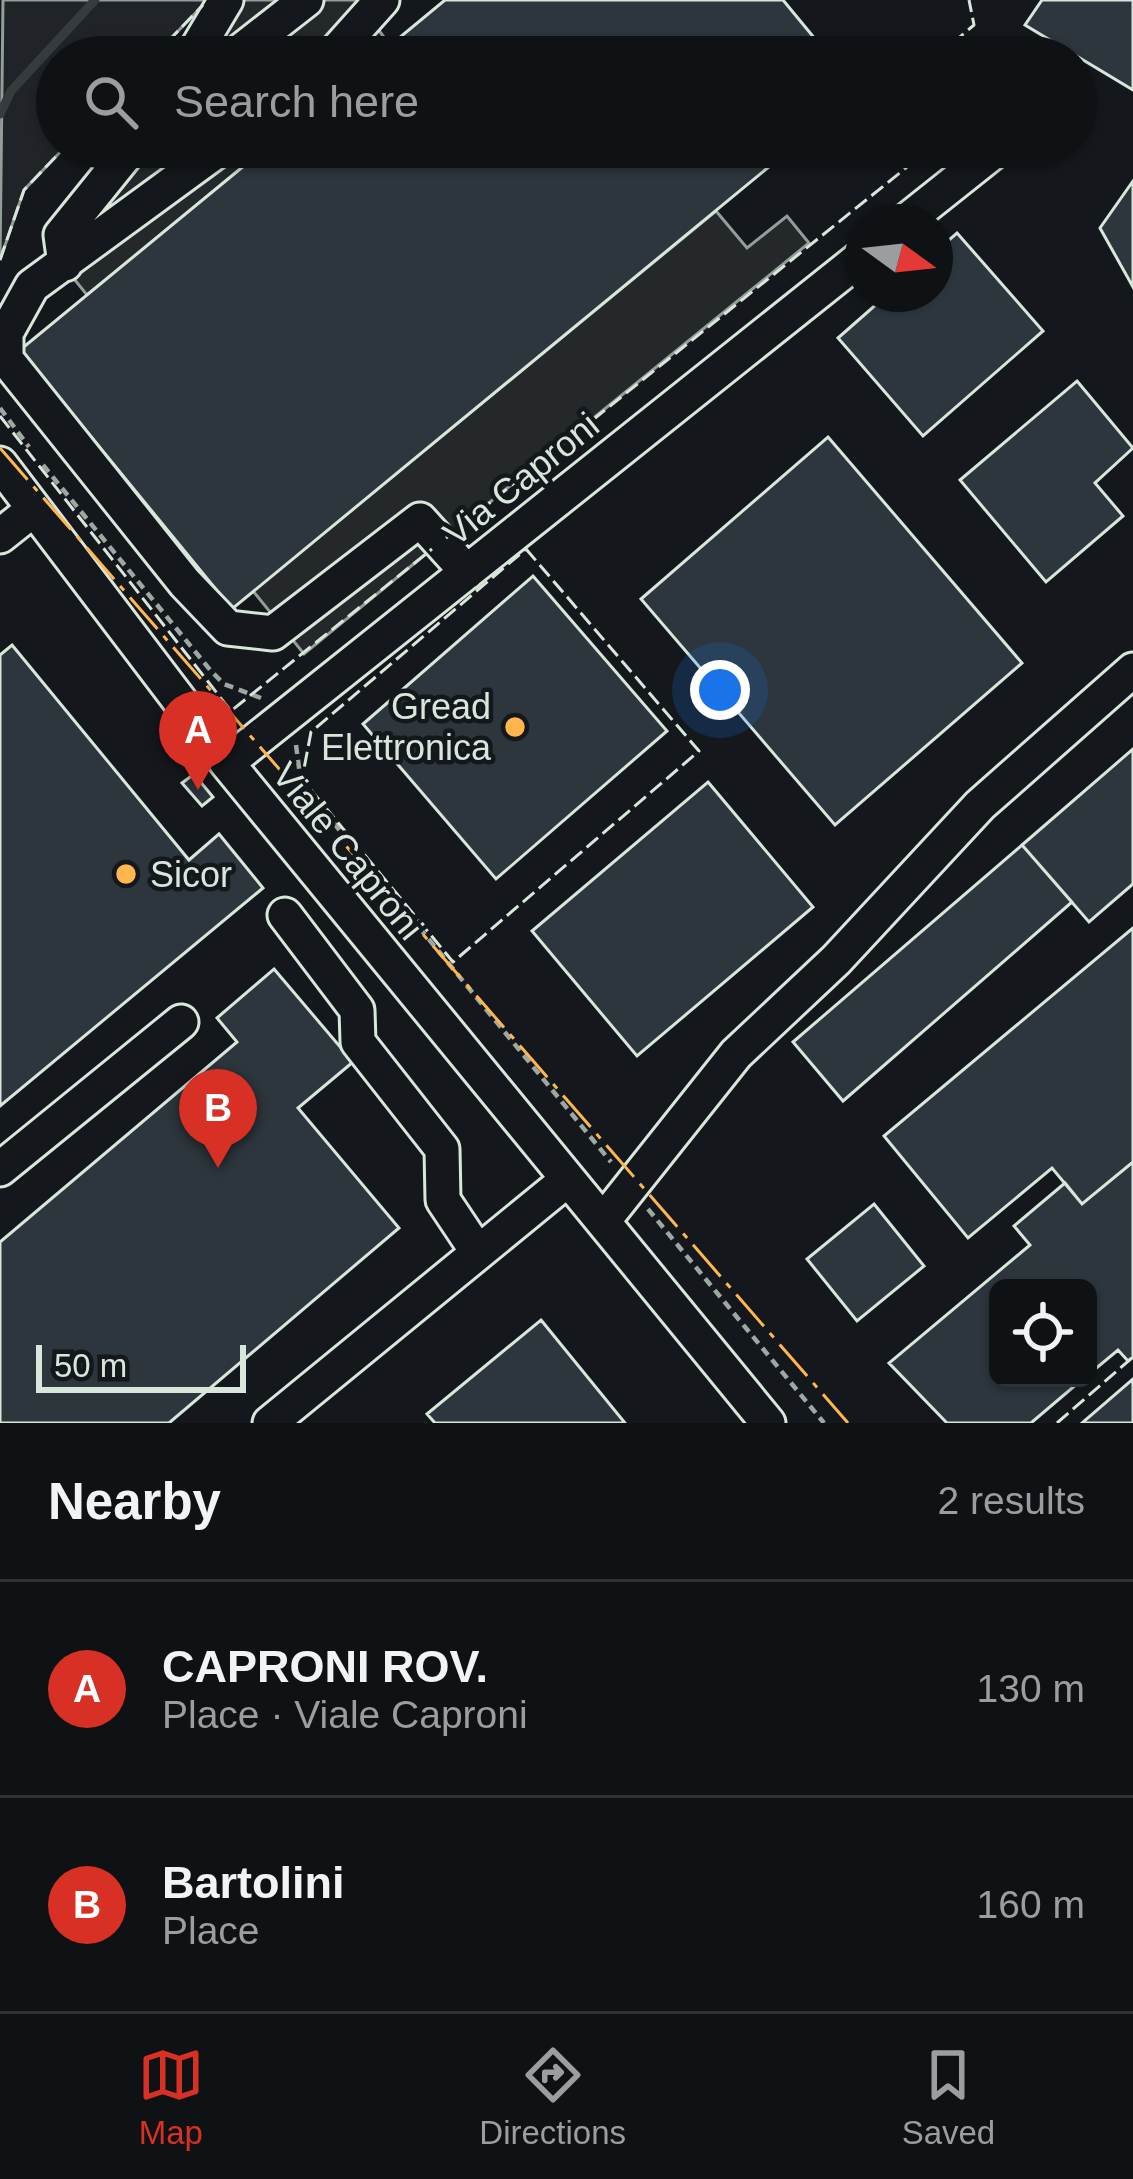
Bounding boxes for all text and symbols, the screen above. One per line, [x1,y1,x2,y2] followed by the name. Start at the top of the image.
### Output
[36,36,1097,168] search box
[78,69,144,135] icon: search
[174,76,419,127] text: Search here
[845,204,953,312] north arrow
[435,404,607,554] street label: Via Caproni
[690,660,750,720] your location
[321,686,492,768] place label: Gread Elettronica
[159,691,237,790] pin: A
[502,714,528,740] marker: Gread Elettronica
[264,754,432,948] street label: Viale Caproni
[150,854,232,895] place label: Sicor
[113,861,139,887] marker: Sicor
[179,1069,257,1168] pin: B
[989,1279,1097,1387] map controls
[989,1279,1097,1387] button: locate
[36,1339,246,1392] scale bar
[54,1347,127,1384] text: 50 m
[48,1473,221,1530] text: Nearby
[938,1479,1085,1522] text: 2 results
[162,1641,488,1692] text: CAPRONI ROV.
[73,1667,101,1710] text: A
[977,1667,1085,1710] text: 130 m
[162,1693,528,1736] text: Place · Viale Caproni
[162,1857,345,1908] text: Bartolini
[73,1883,101,1926] text: B
[977,1883,1085,1926] text: 160 m
[162,1909,260,1952] text: Place
[138,2042,204,2152] tab: Map
[479,2042,626,2152] tab: Directions
[902,2042,995,2152] tab: Saved

